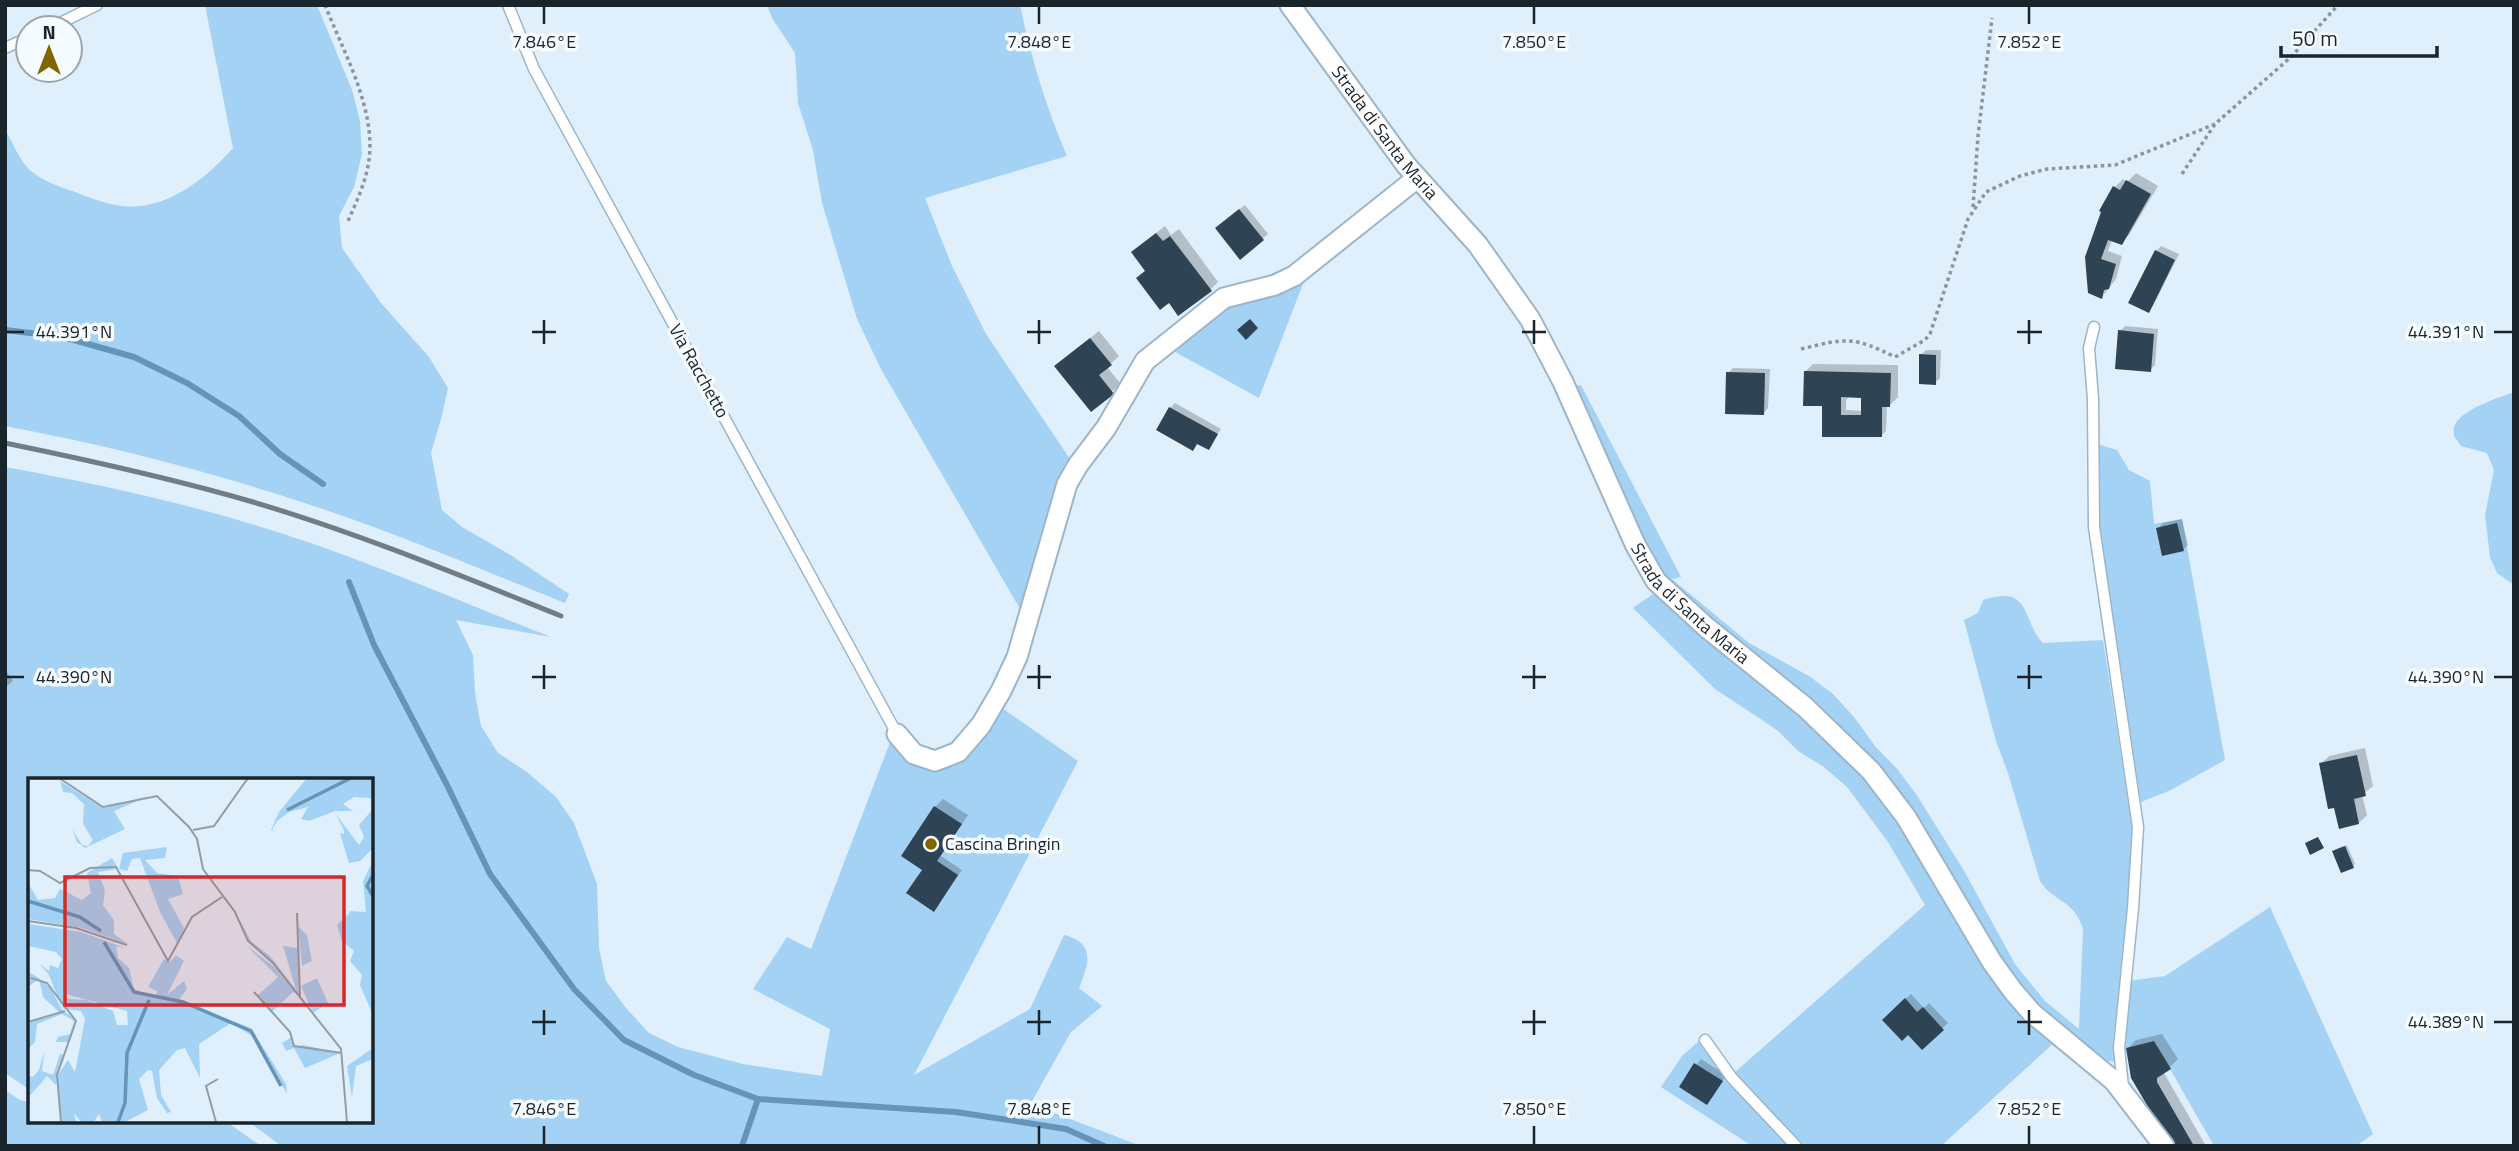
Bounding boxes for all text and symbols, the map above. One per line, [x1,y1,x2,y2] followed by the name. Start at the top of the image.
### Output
[14,14,84,84] north arrow
[2281,14,2437,58] scale bar
[42,17,56,46] text: N
[2292,22,2338,54] text: 50 m
[512,28,576,55] text: 7.846°E
[1007,28,1071,55] text: 7.848°E
[1502,28,1566,55] text: 7.850°E
[1997,28,2061,55] text: 7.852°E
[1325,60,1445,205] street label: Strada di Santa Maria
[36,318,112,345] text: 44.391°N
[2408,318,2484,345] text: 44.391°N
[662,319,736,423] street label: Via Racchetto
[1624,538,1756,670] street label: Strada di Santa Maria
[36,663,112,690] text: 44.390°N
[2408,663,2484,690] text: 44.390°N
[28,778,373,1123] inset map
[945,830,1060,857] place label: Cascina Bringin
[923,836,939,852] marker: Cascina Bringin
[2408,1008,2484,1035] text: 44.389°N
[512,1095,576,1122] text: 7.846°E
[1007,1095,1071,1122] text: 7.848°E
[1502,1095,1566,1122] text: 7.850°E
[1997,1095,2061,1122] text: 7.852°E

